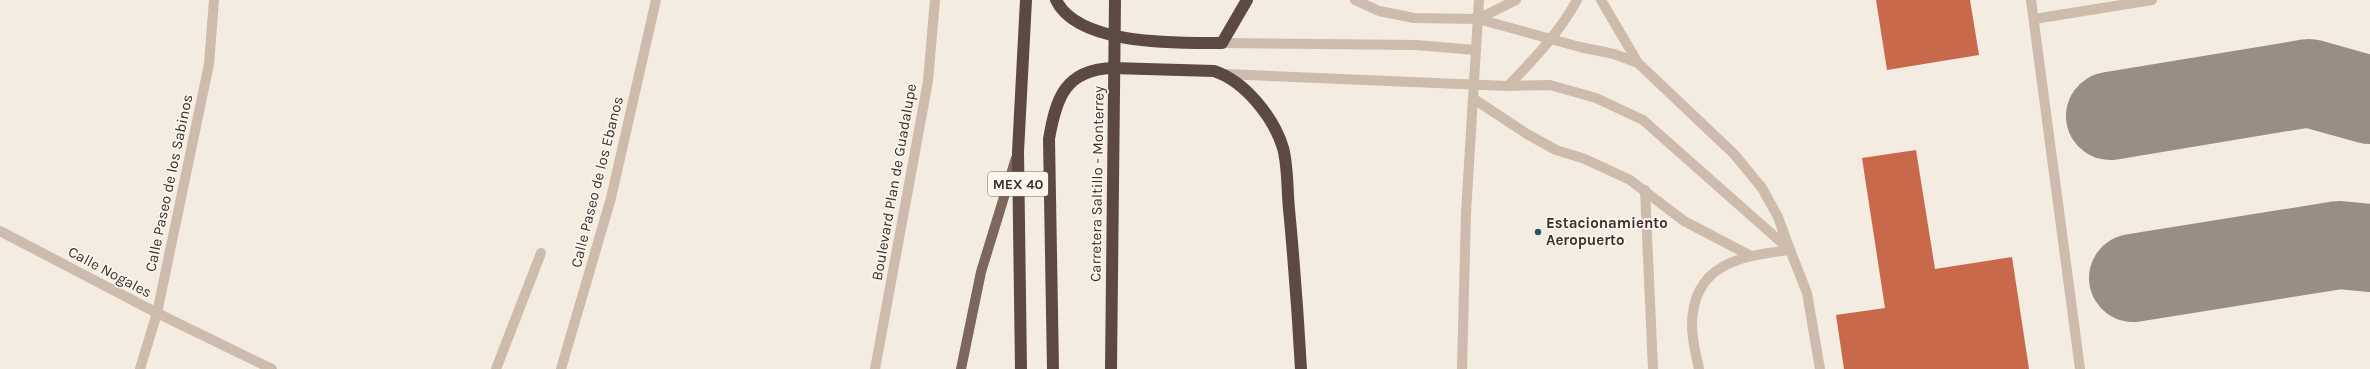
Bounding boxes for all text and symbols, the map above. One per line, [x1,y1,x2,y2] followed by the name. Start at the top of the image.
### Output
[868,82,920,282] street label: Boulevard Plan de Guadalupe
[1086,86,1108,282] street label: Carretera Saltillo - Monterrey
[141,93,197,273] street label: Calle Paseo de los Sabinos
[567,95,627,269] street label: Calle Paseo de los Ebanos
[988,172,1048,196] road number: MEX 40
[1546,214,1668,249] place label: Estacionamiento Aeropuerto
[1533,227,1543,237] marker: Estacionamiento Aeropuerto
[65,242,155,302] street label: Calle Nogales

